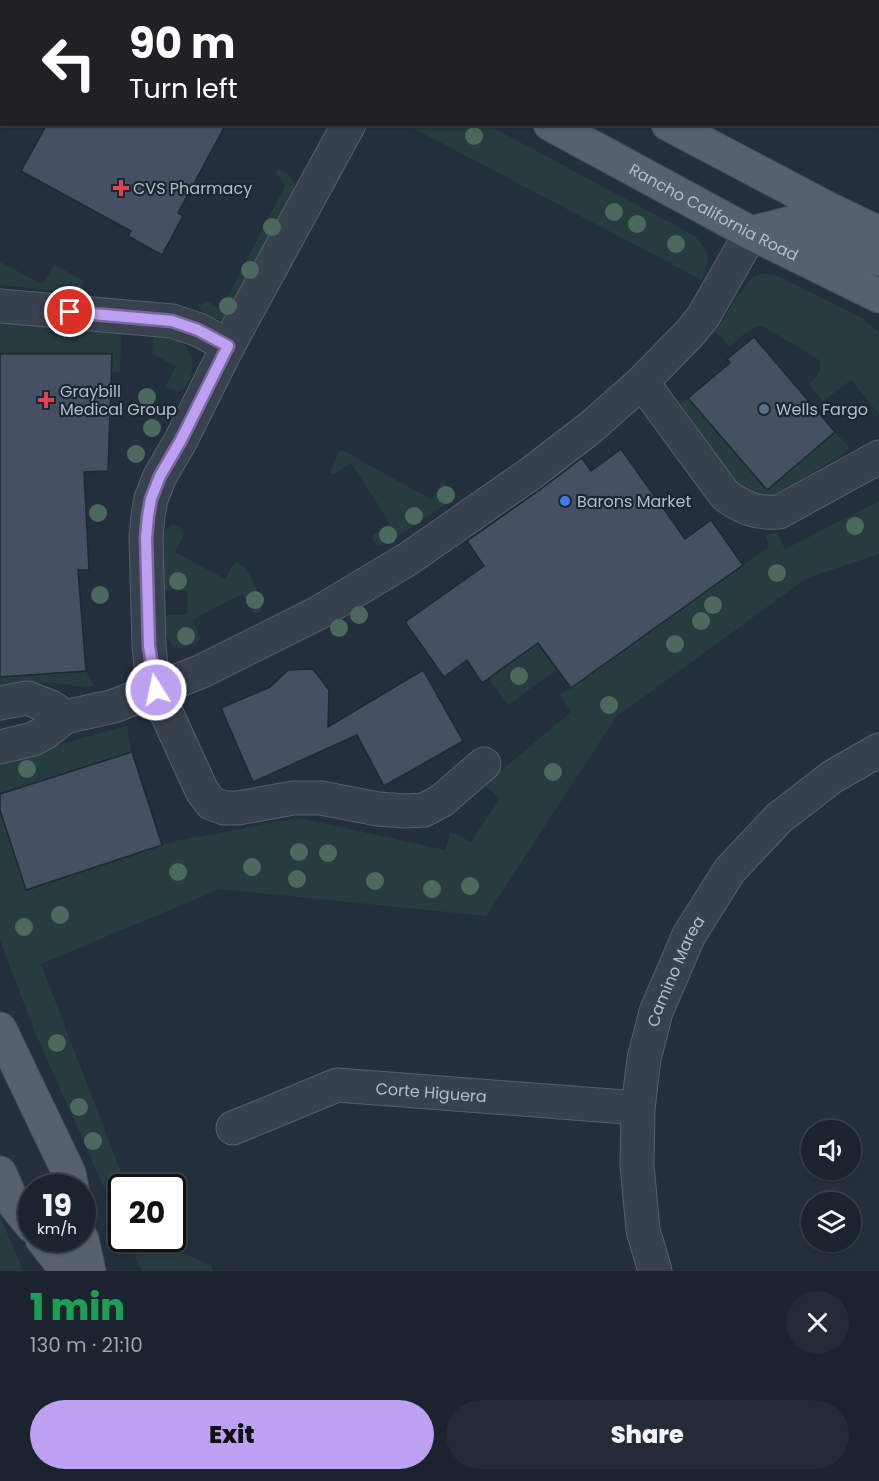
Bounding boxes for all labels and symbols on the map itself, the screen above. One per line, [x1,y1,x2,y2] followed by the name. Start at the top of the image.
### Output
[625,158,803,266] street label: Rancho California Road
[133,177,252,200] place label: CVS Pharmacy
[114,181,128,195] marker: CVS Pharmacy
[44,286,95,337] pin
[60,380,177,421] place label: Graybill Medical Group
[37,391,55,409] marker: Graybill Medical Group
[776,398,868,421] place label: Wells Fargo
[757,402,771,416] marker: Wells Fargo
[577,490,691,513] place label: Barons Market
[558,494,572,508] marker: Barons Market
[124,658,188,722] position arrow
[641,911,710,1029] street label: Camino Marea
[375,1076,488,1108] street label: Corte Higuera
[108,1174,186,1252] speed limit sign: 20

